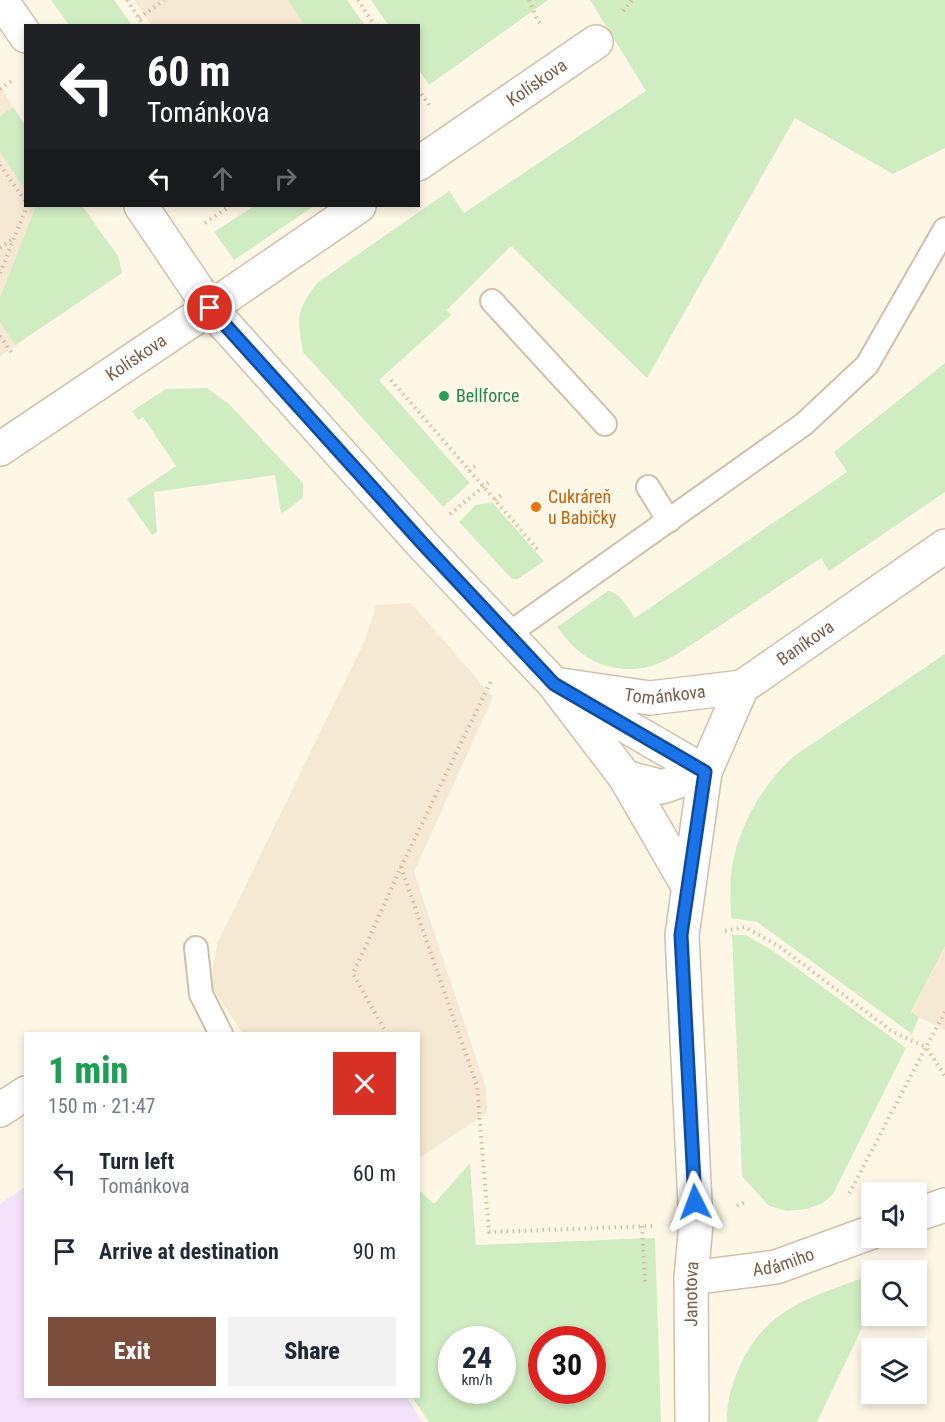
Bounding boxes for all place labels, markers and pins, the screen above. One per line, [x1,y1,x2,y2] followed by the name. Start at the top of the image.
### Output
[184,282,235,333] pin
[456,385,519,406] place label: Bellforce
[437,389,451,403] marker: Bellforce
[548,486,617,528] place label: Cukráreň u Babičky
[529,500,543,514] marker: Cukráreň u Babičky

